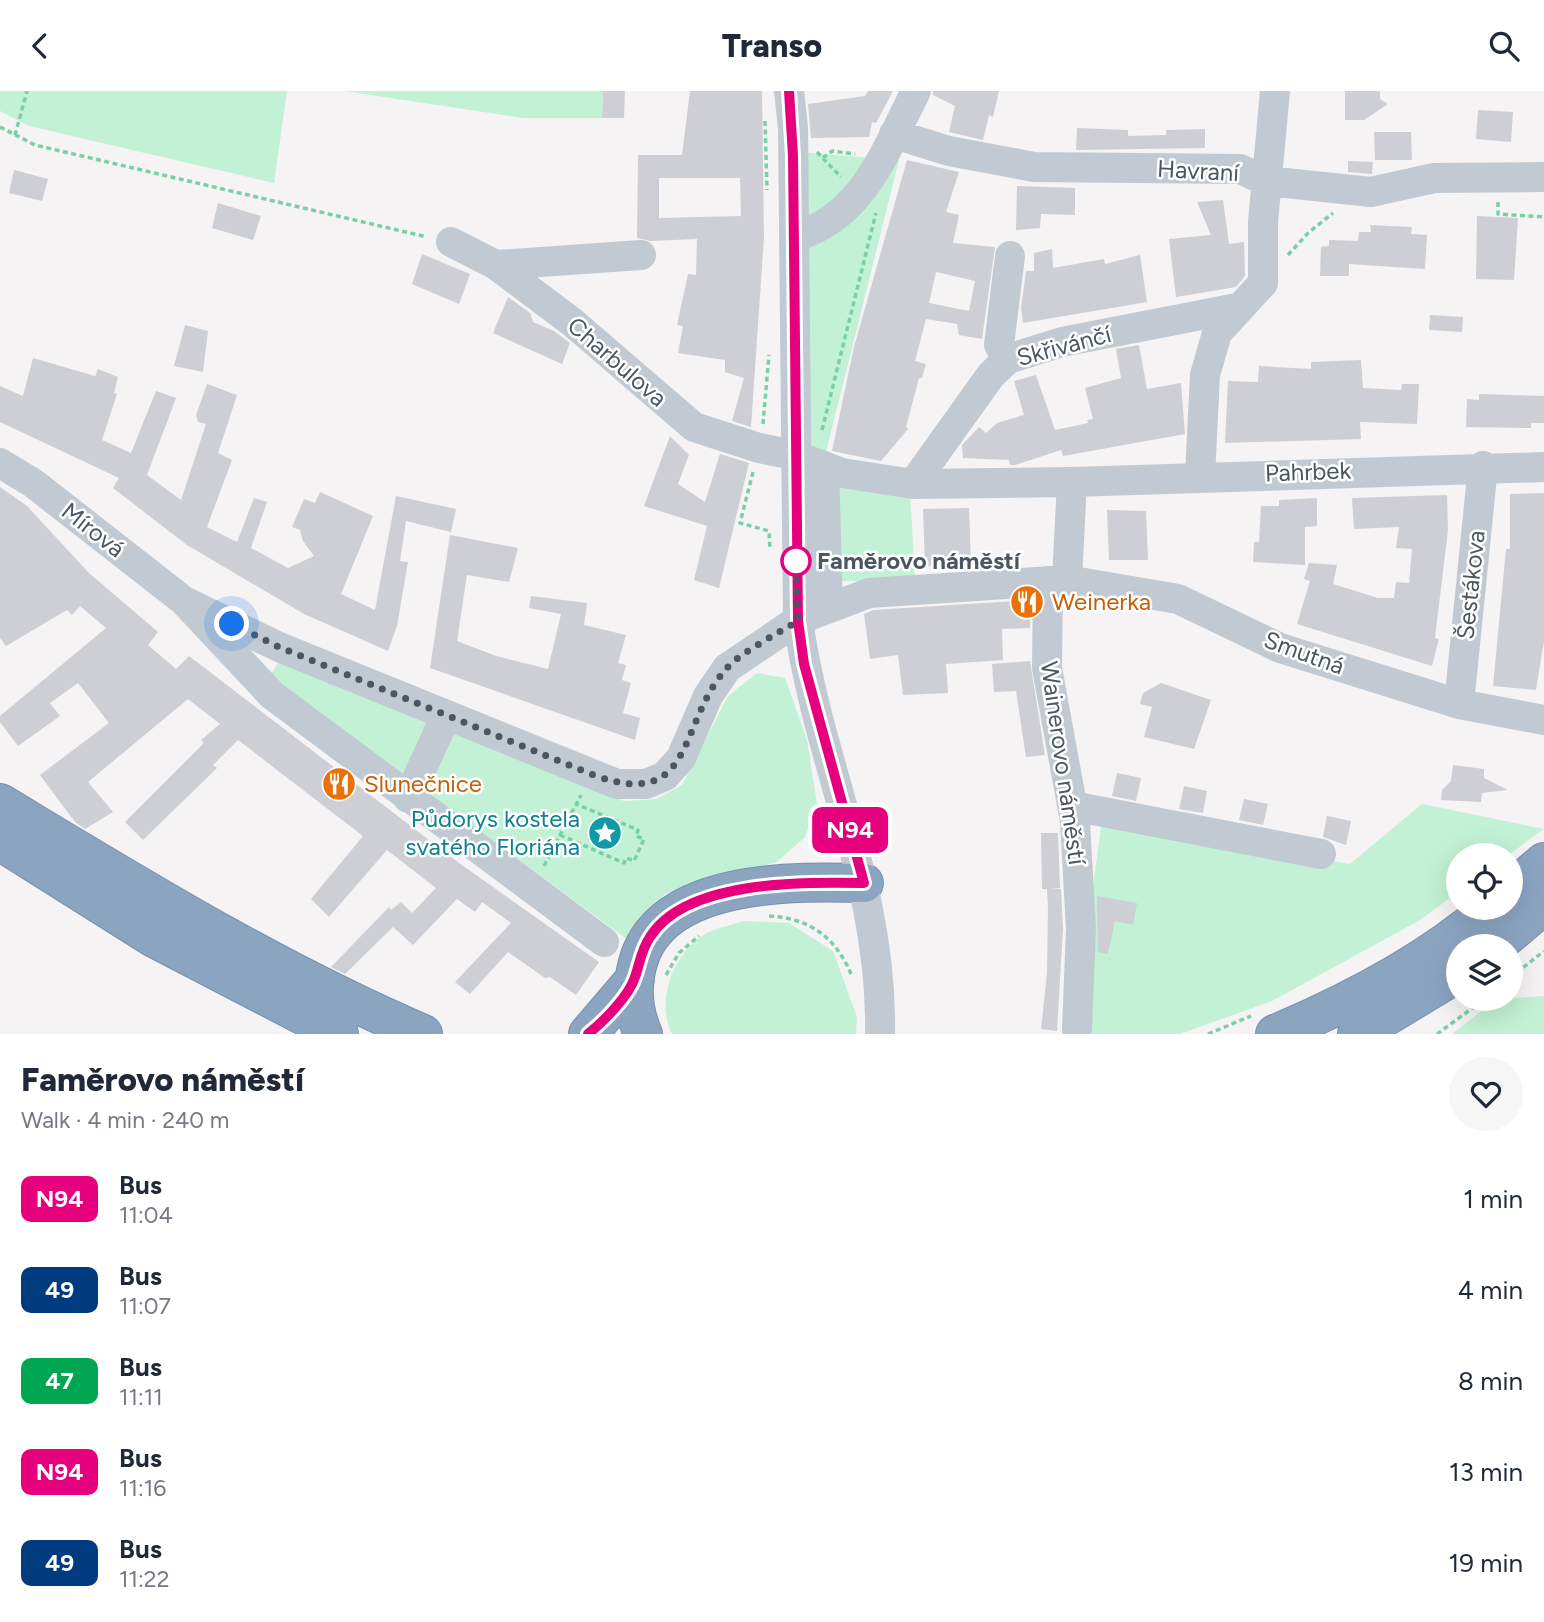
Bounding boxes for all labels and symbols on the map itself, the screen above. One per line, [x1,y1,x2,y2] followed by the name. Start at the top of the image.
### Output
[1156,154,1241,187] street label: Havraní
[562,311,673,413] street label: Charbulova
[1014,319,1116,372] street label: Skřivánčí
[1264,455,1352,487] street label: Pahrbek
[56,496,131,563] street label: Mírová
[1450,529,1491,641] street label: Šestákova
[781,546,811,576] marker: Faměrovo náměstí
[817,546,1022,575] place label: Faměrovo náměstí
[1008,583,1046,621] restaurant icon: Weinerka
[1052,587,1151,616] place label: Weinerka
[214,606,249,641] your location
[1260,625,1348,680] street label: Smutná
[1035,659,1092,868] street label: Wainerovo náměstí
[320,765,358,803] restaurant icon: Slunečnice
[364,769,482,798] place label: Slunečnice
[405,804,580,861] place label: Půdorys kostela svatého Floriána
[810,807,890,853] line badge: N94
[586,814,624,852] place icon: Půdorys kostela svatého Floriána

